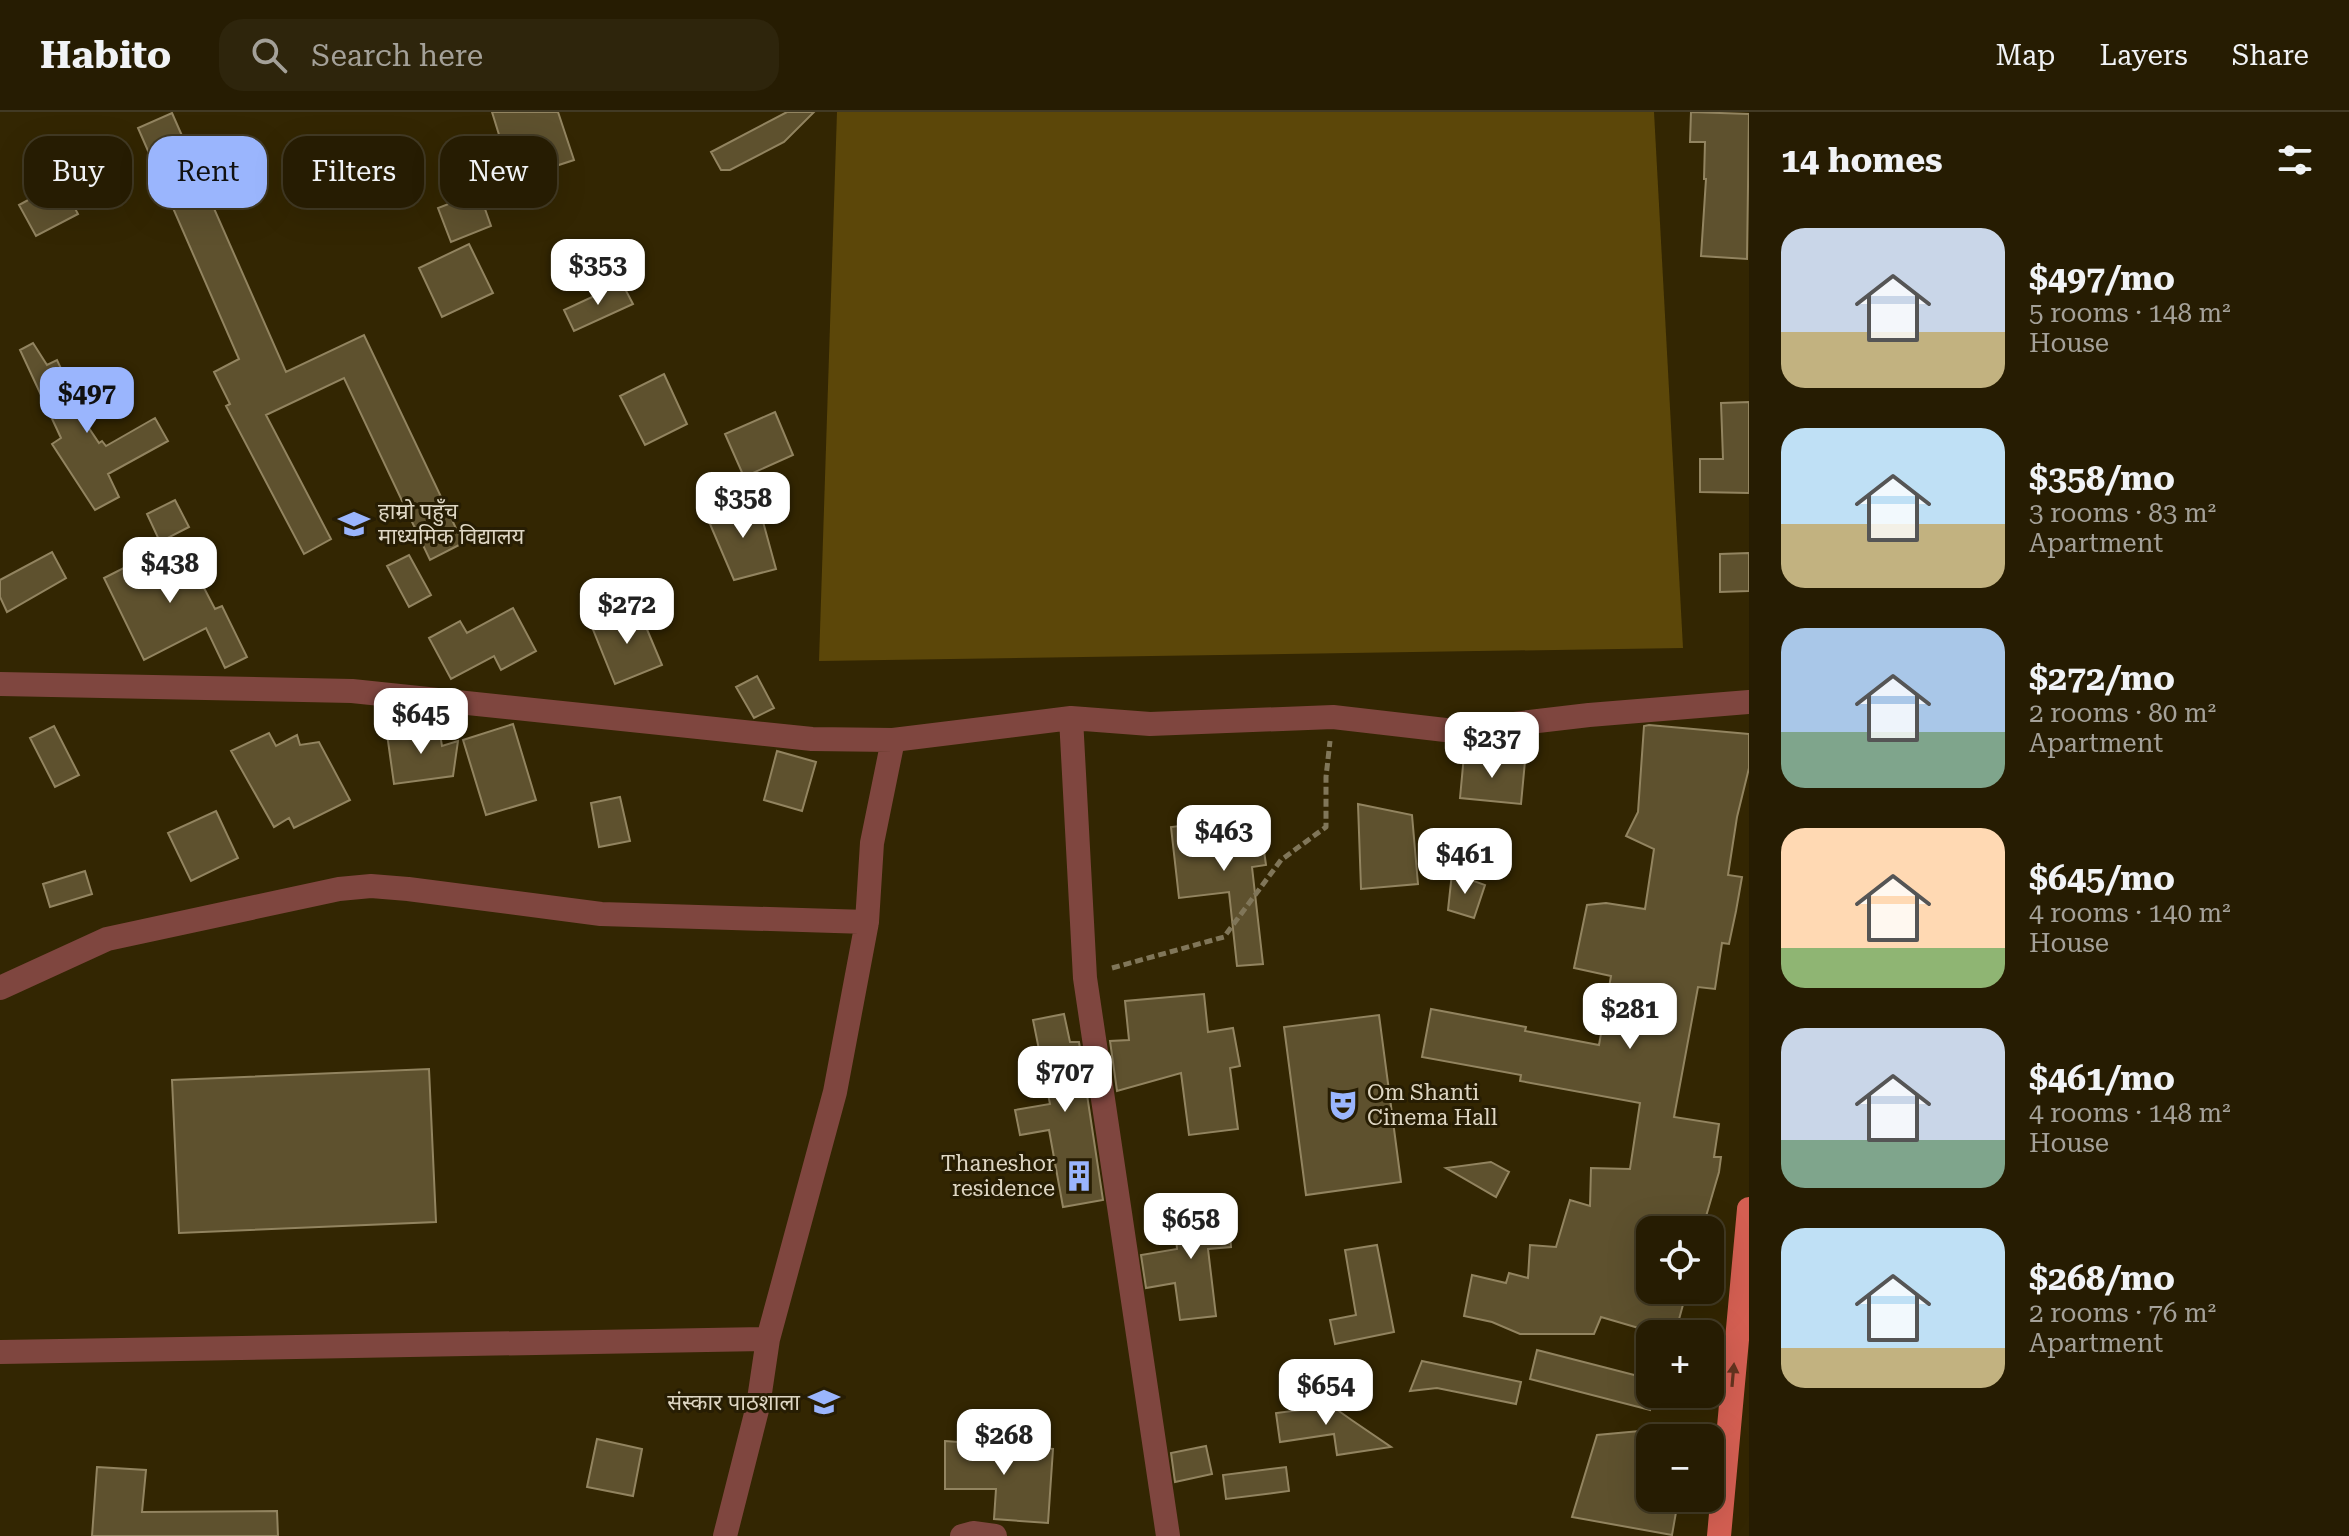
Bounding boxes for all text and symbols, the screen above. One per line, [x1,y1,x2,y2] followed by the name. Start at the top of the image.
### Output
[219,19,779,91] search box
[40,33,171,77] text: Habito
[247,33,291,77] icon: search
[311,38,483,73] text: Search here
[1996,39,2055,72] text: Map
[2099,39,2188,72] text: Layers
[2232,39,2309,72] text: Share
[24,136,132,208] chip: Buy
[148,136,267,208] chip: Rent
[283,136,424,208] chip: Filters
[440,136,557,208] chip: New
[2273,138,2317,182] icon: filters
[1781,140,1943,180] text: 14 homes
[551,239,645,307] pin: $353
[569,250,627,280] text: $353
[2029,258,2175,298] text: $497/mo
[1845,260,1941,356] icon: home
[2029,298,2231,328] text: 5 rooms · 148 m²
[2029,328,2109,358] text: House
[40,367,134,435] pin: $497
[58,378,116,408] text: $497
[2029,458,2175,498] text: $358/mo
[1845,460,1941,556] icon: home
[696,472,790,540] pin: $358
[714,483,772,513] text: $358
[378,498,526,549] place label: हाम्रो पहुँच माध्यमिक विद्यालय
[2029,498,2216,528] text: 3 rooms · 83 m²
[337,507,371,541] school or university icon: हाम्रो पहुँच माध्यमिक विद्यालय
[2029,528,2163,558] text: Apartment
[123,537,217,605] pin: $438
[141,548,199,578] text: $438
[580,578,674,646] pin: $272
[598,589,656,619] text: $272
[2029,658,2175,698] text: $272/mo
[1845,660,1941,756] icon: home
[374,688,468,756] pin: $645
[2029,698,2216,728] text: 2 rooms · 80 m²
[392,699,450,729] text: $645
[1445,712,1539,780] pin: $237
[1463,723,1521,753] text: $237
[2029,728,2163,758] text: Apartment
[1177,805,1271,873] pin: $463
[1195,816,1253,846] text: $463
[1418,828,1512,896] pin: $461
[1436,839,1494,869] text: $461
[2029,858,2175,898] text: $645/mo
[1845,860,1941,956] icon: home
[2029,898,2231,928] text: 4 rooms · 140 m²
[2029,928,2109,958] text: House
[1583,983,1677,1051] pin: $281
[1601,994,1659,1024] text: $281
[1018,1046,1112,1114] pin: $707
[1036,1057,1094,1087] text: $707
[2029,1058,2175,1098] text: $461/mo
[1845,1060,1941,1156] icon: home
[1367,1080,1498,1130] place label: Om Shanti Cinema Hall
[1326,1088,1360,1122] theatre icon: Om Shanti Cinema Hall
[2029,1098,2231,1128] text: 4 rooms · 148 m²
[2029,1128,2109,1158] text: House
[941,1151,1055,1201] place label: Thaneshor residence
[1062,1159,1096,1193] building icon: Thaneshor residence
[1144,1193,1238,1261] pin: $658
[1162,1204,1220,1234] text: $658
[1636,1216,1724,1512] map controls
[1636,1216,1724,1304] button: locate
[2029,1258,2175,1298] text: $268/mo
[1845,1260,1941,1356] icon: home
[2029,1298,2216,1328] text: 2 rooms · 76 m²
[1636,1320,1724,1408] button: +
[2029,1328,2163,1358] text: Apartment
[1279,1359,1373,1427] pin: $654
[1727,1362,1740,1387] one-way arrow
[1297,1370,1355,1400] text: $654
[807,1385,841,1419] school or university icon: संस्कार पाठशाला
[667,1390,800,1415] place label: संस्कार पाठशाला
[957,1409,1051,1477] pin: $268
[975,1420,1033,1450] text: $268
[1636,1424,1724,1512] button: −

